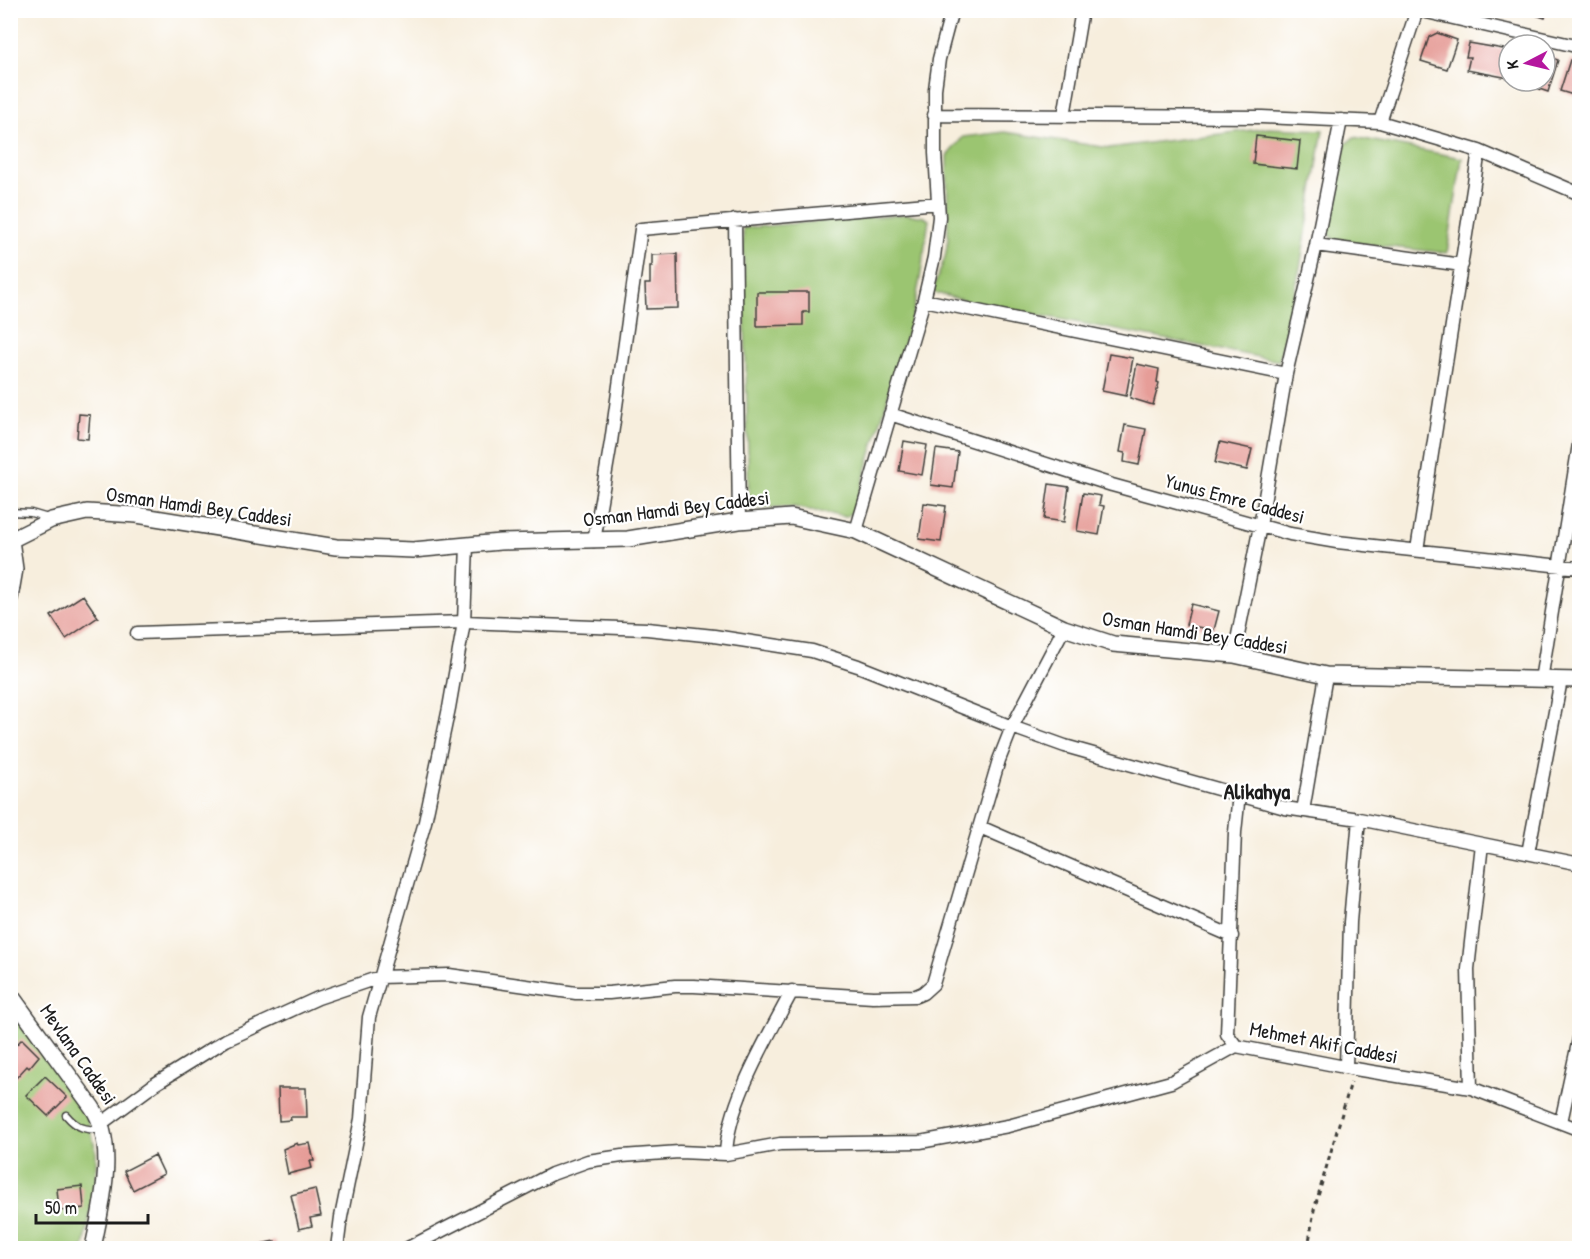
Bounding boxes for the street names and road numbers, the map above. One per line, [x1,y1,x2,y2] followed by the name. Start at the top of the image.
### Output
[1162,466,1308,530] street label: Yunus Emre Caddesi
[104,480,294,532] street label: Osman Hamdi Bey Caddesi
[581,483,771,533] street label: Osman Hamdi Bey Caddesi
[1100,604,1290,660] street label: Osman Hamdi Bey Caddesi
[34,998,124,1110] street label: Mevlana Caddesi
[1248,1014,1400,1070] street label: Mehmet Akif Caddesi

